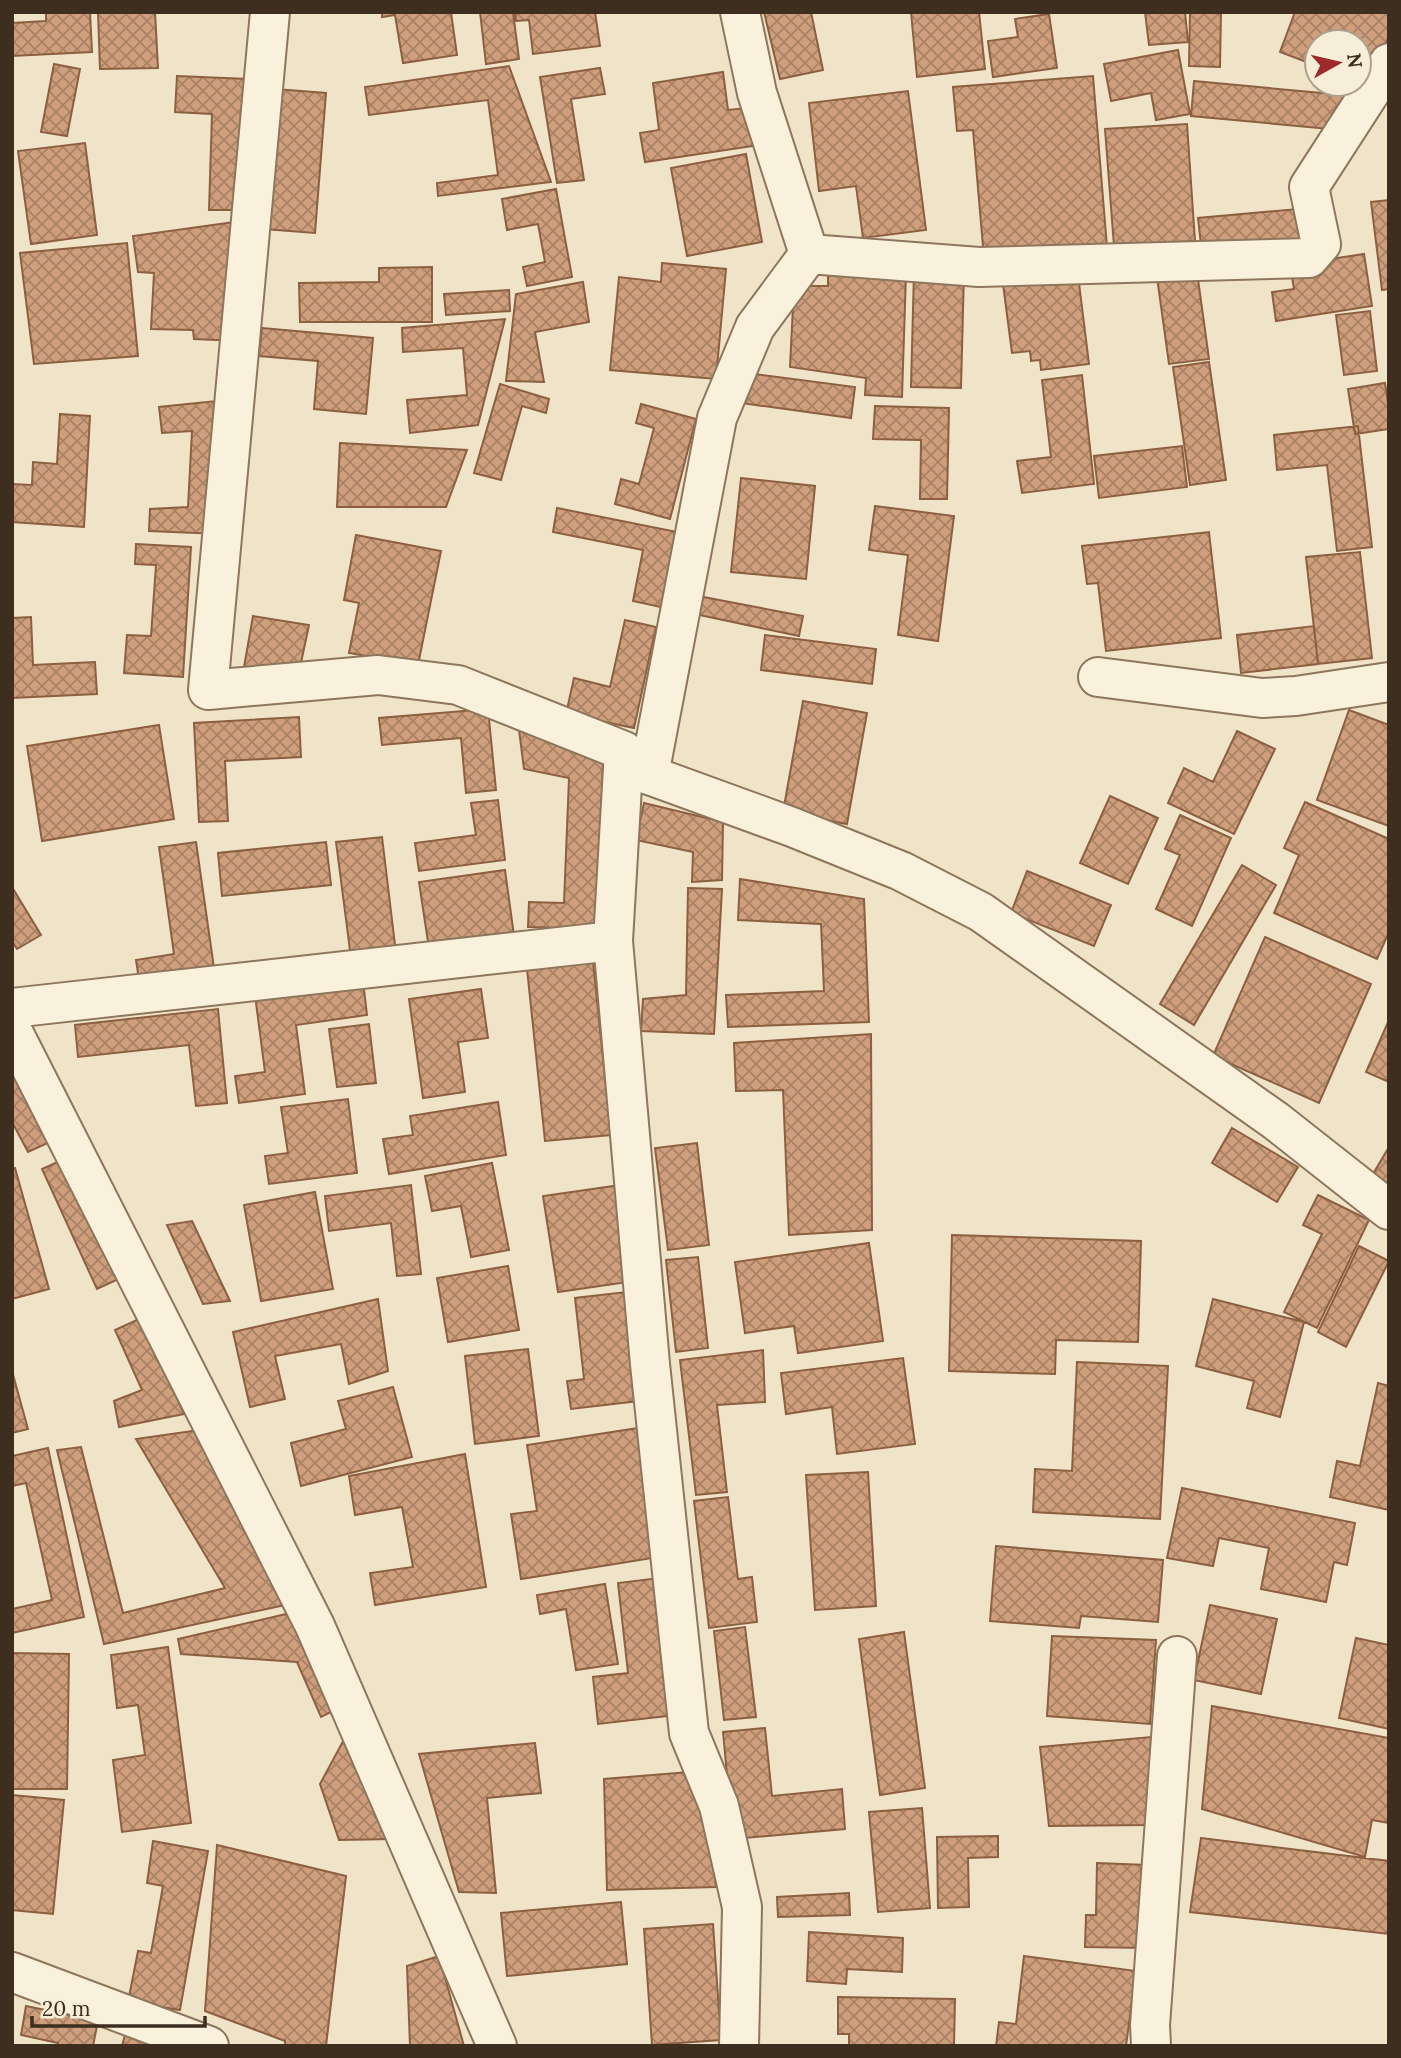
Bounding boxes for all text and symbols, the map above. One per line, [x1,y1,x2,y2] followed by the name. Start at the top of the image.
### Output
[1303,28,1373,98] north arrow
[1342,52,1368,70] text: N
[32,1984,205,2028] scale bar
[42,1995,91,2022] text: 20 m

